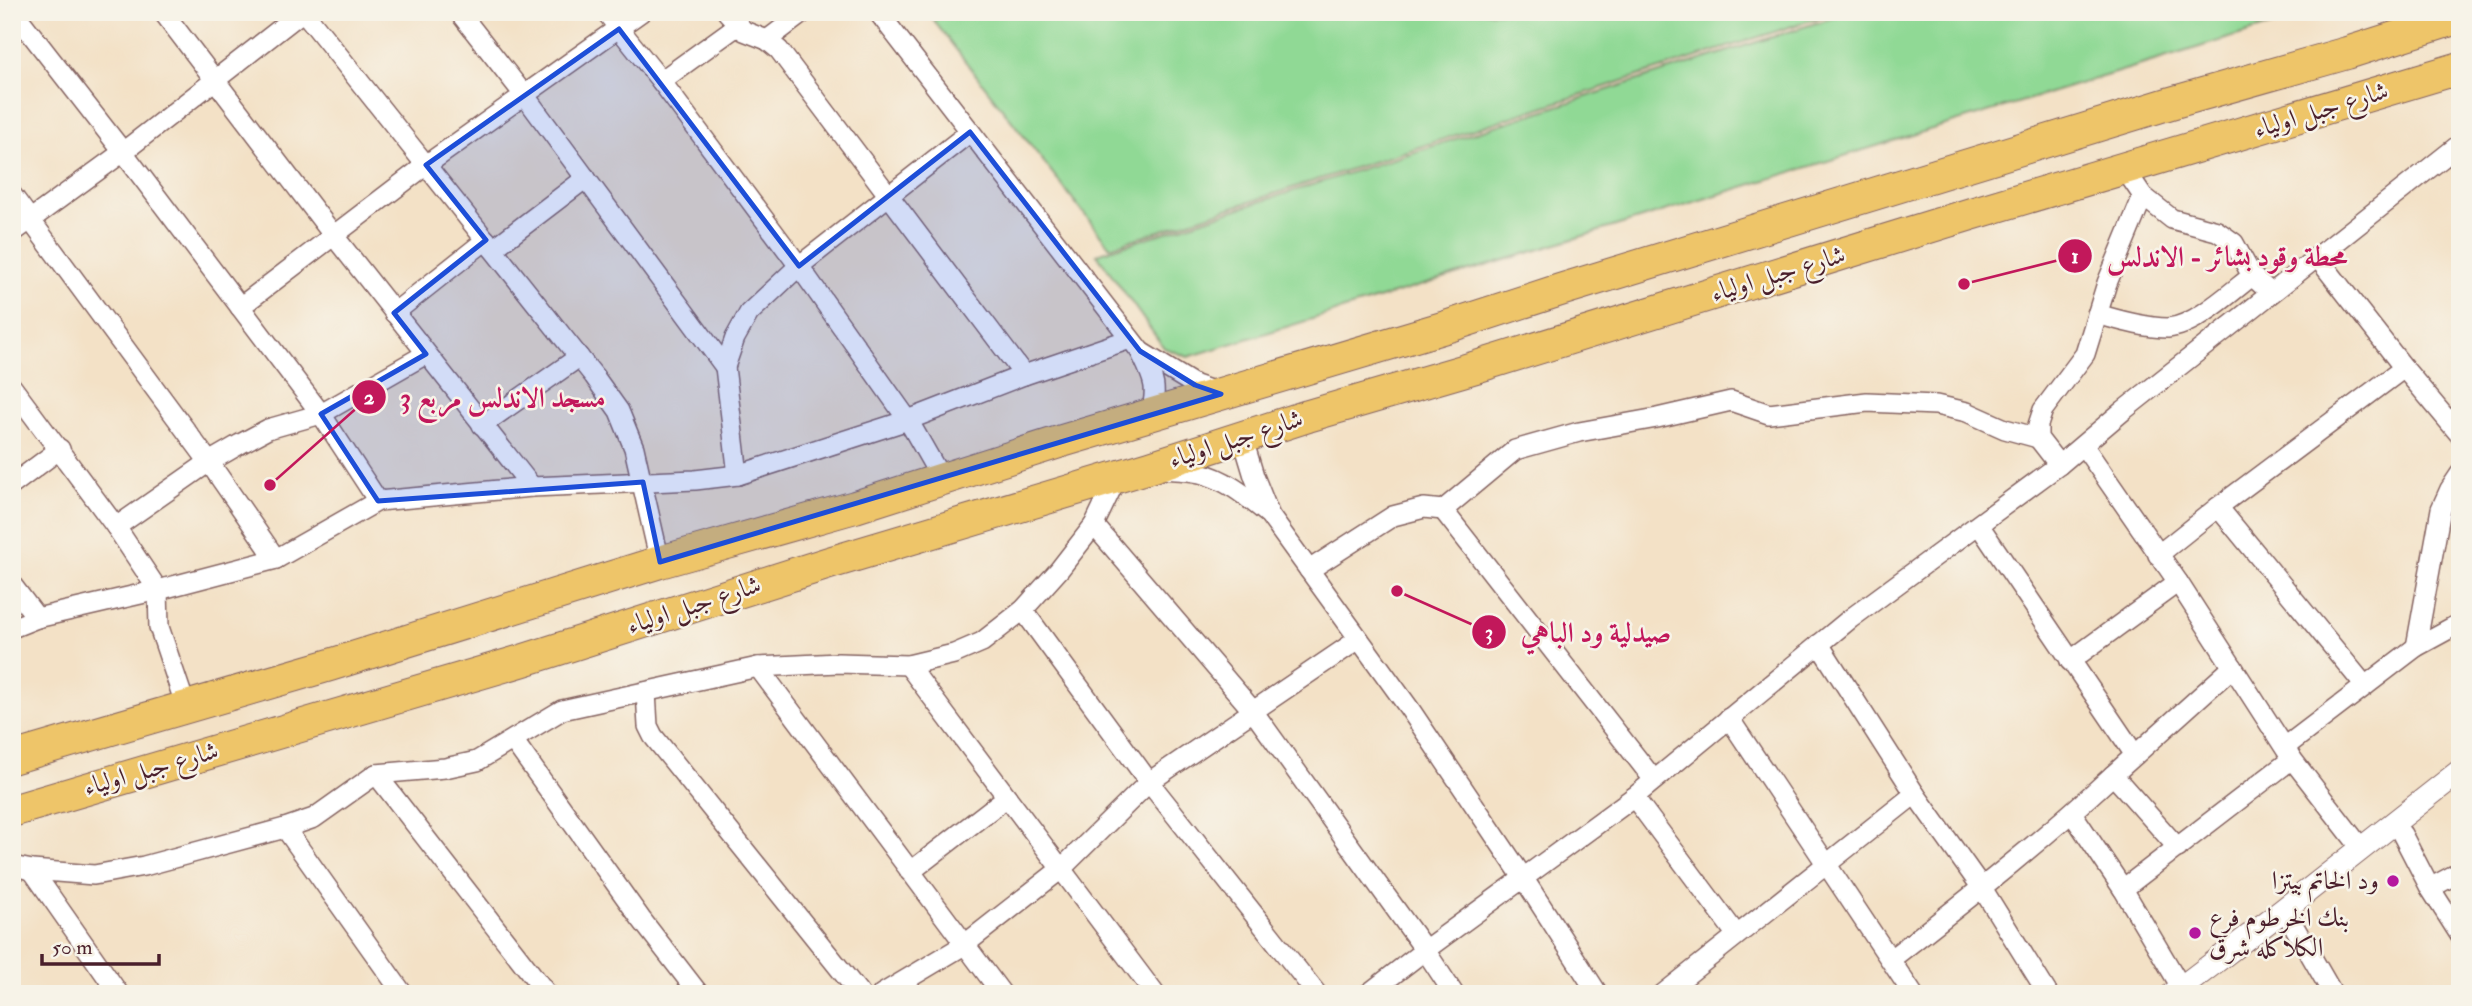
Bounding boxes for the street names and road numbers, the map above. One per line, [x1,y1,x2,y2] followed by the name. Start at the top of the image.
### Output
[2250,74,2394,150] street label: شارع جبل اولياء
[1707,238,1851,314] street label: شارع جبل اولياء
[1165,402,1309,480] street label: شارع جبل اولياء
[623,568,767,646] street label: شارع جبل اولياء
[80,734,224,808] street label: شارع جبل اولياء

